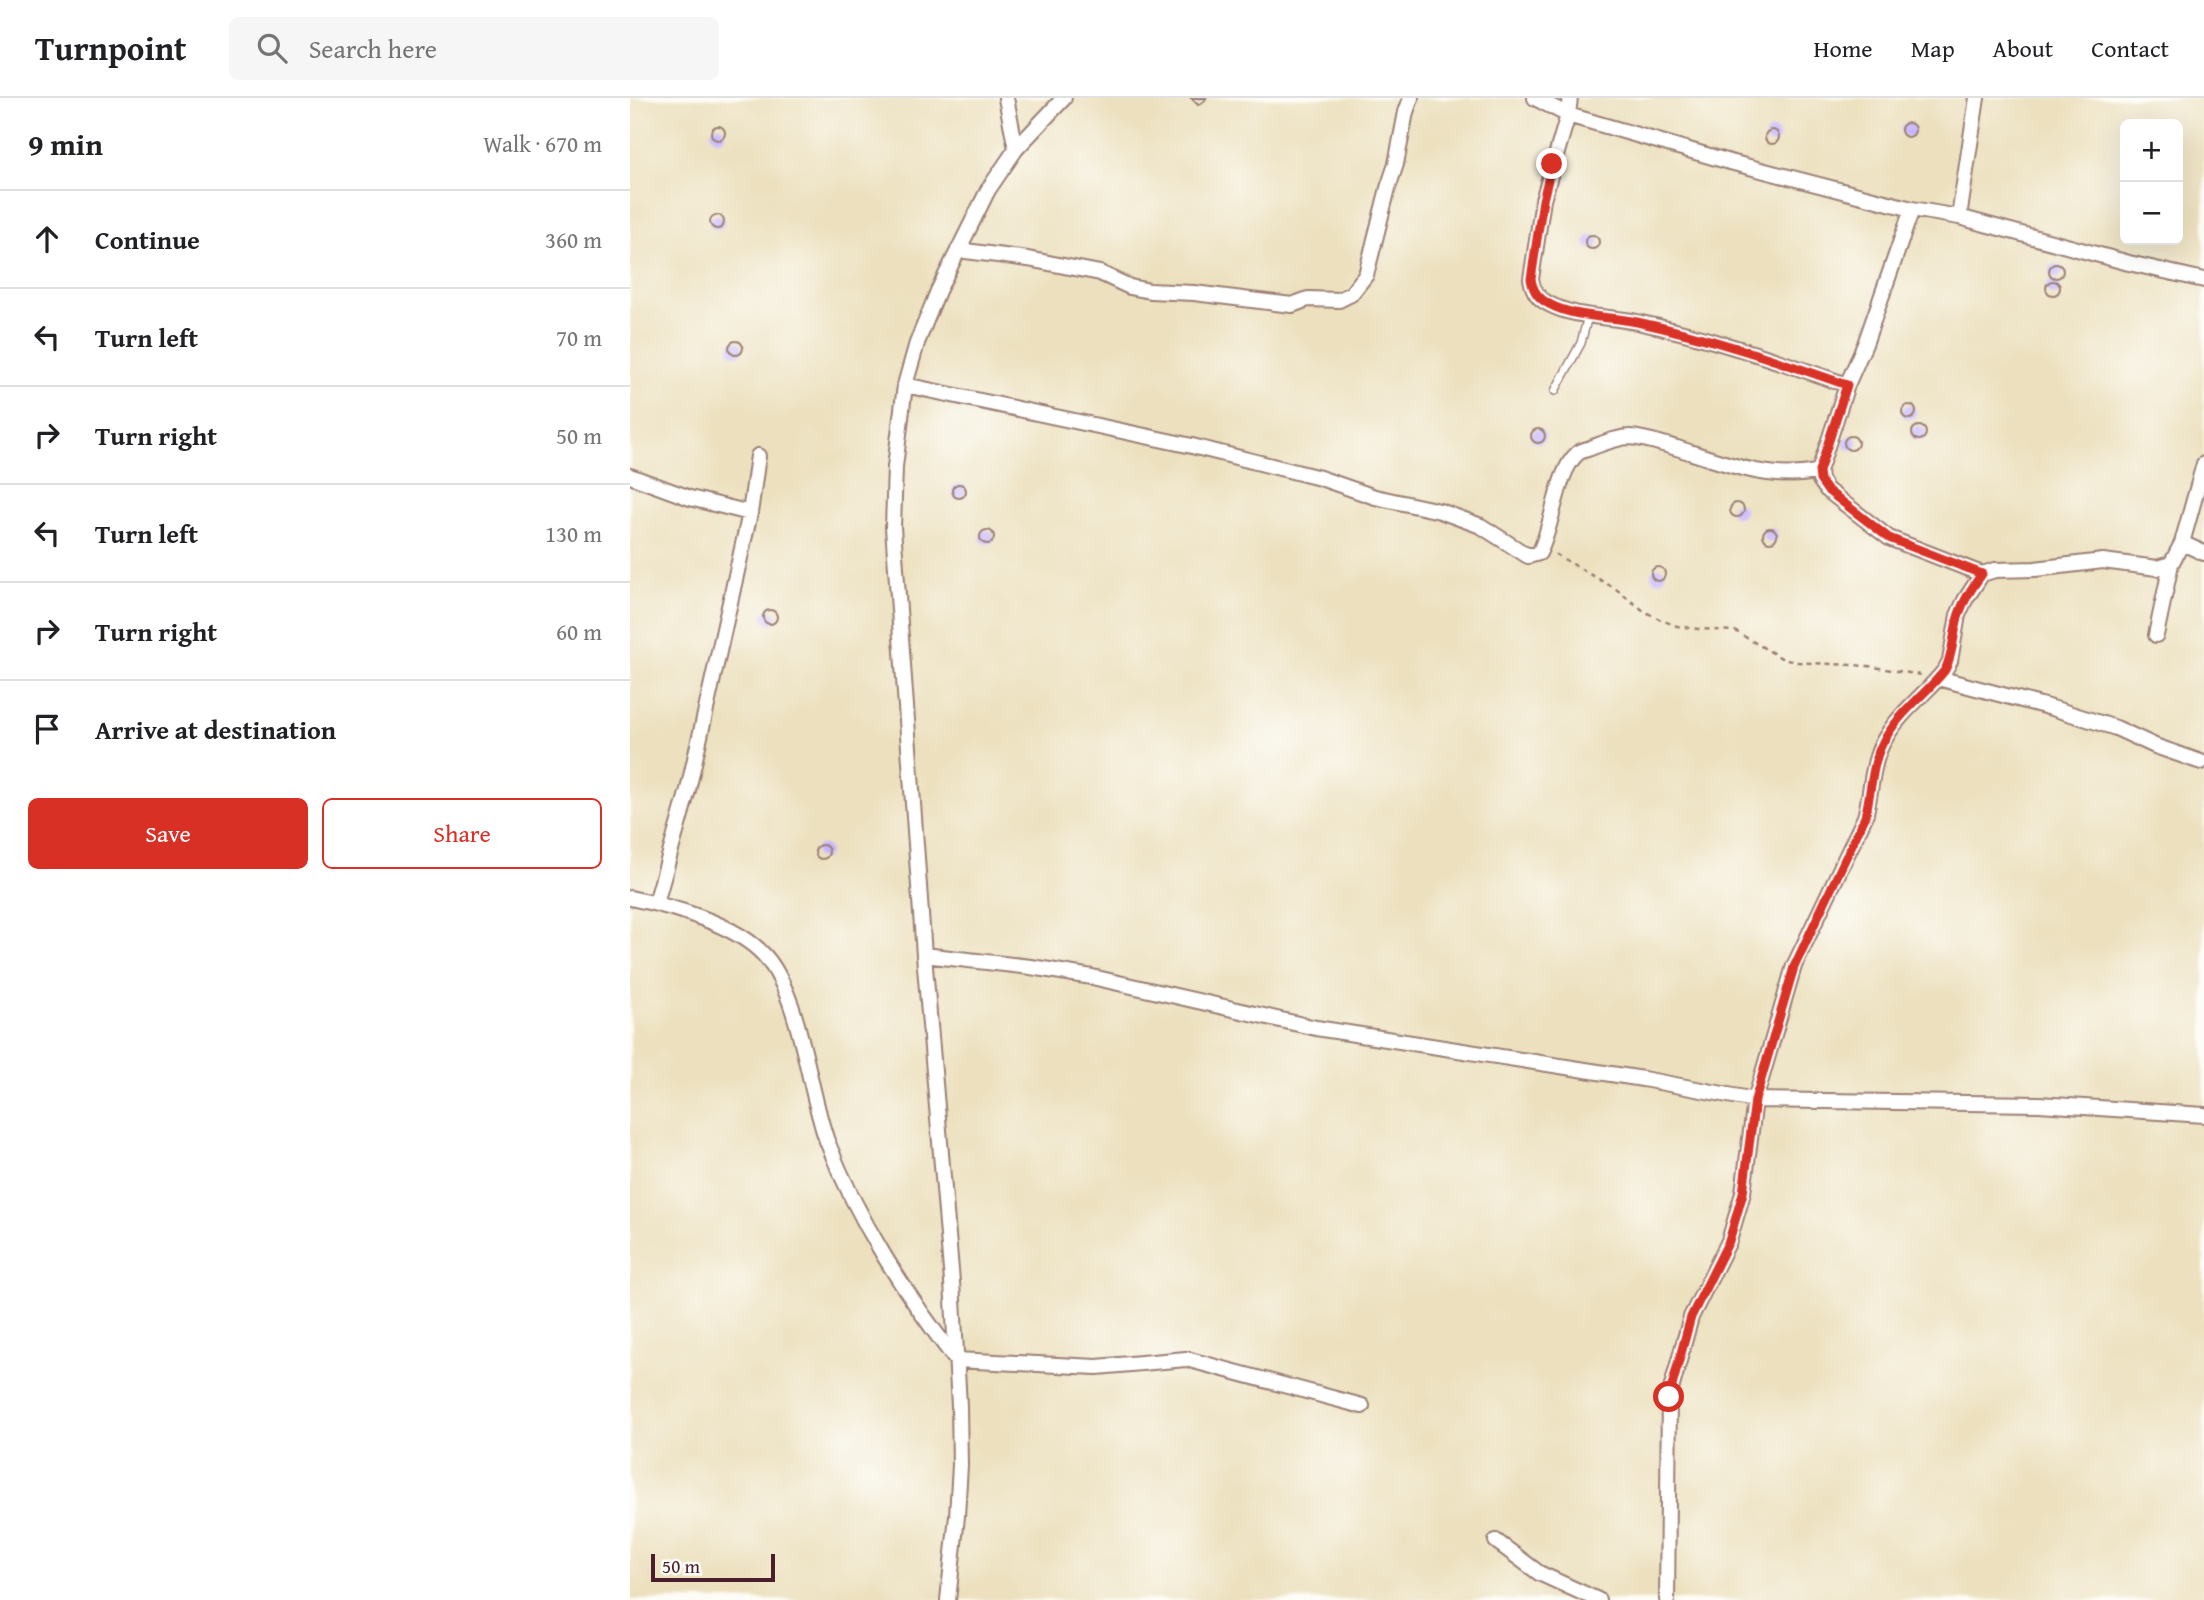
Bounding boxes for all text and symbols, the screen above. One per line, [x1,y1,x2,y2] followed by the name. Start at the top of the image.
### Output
[229,17,719,80] search box
[35,24,187,72] text: Turnpoint
[253,29,291,67] icon: search
[309,29,437,68] text: Search here
[1814,31,1873,66] text: Home
[1911,31,1955,66] text: Map
[1993,31,2053,66] text: About
[2091,31,2169,66] text: Contact
[2120,119,2183,245] map controls
[2120,119,2183,182] button: +
[28,122,103,166] text: 9 min
[483,127,602,160] text: Walk · 670 m
[1536,148,1567,179] route end
[2120,182,2183,245] button: −
[28,220,66,258] icon: ahead
[95,220,200,259] text: Continue
[545,223,602,256] text: 360 m
[28,318,66,356] icon: left
[95,318,198,357] text: Turn left
[556,321,602,354] text: 70 m
[28,416,66,454] icon: right
[95,416,217,455] text: Turn right
[556,419,602,452] text: 50 m
[28,514,66,552] icon: left
[95,514,198,553] text: Turn left
[545,517,602,550] text: 130 m
[28,612,66,650] icon: right
[95,612,217,651] text: Turn right
[556,615,602,648] text: 60 m
[28,710,66,748] icon: arrive
[95,710,336,749] text: Arrive at destination
[28,798,308,869] button: Save
[322,798,602,869] button: Share
[1653,1381,1684,1412] route start
[651,1551,775,1583] scale bar
[662,1552,700,1580] text: 50 m

